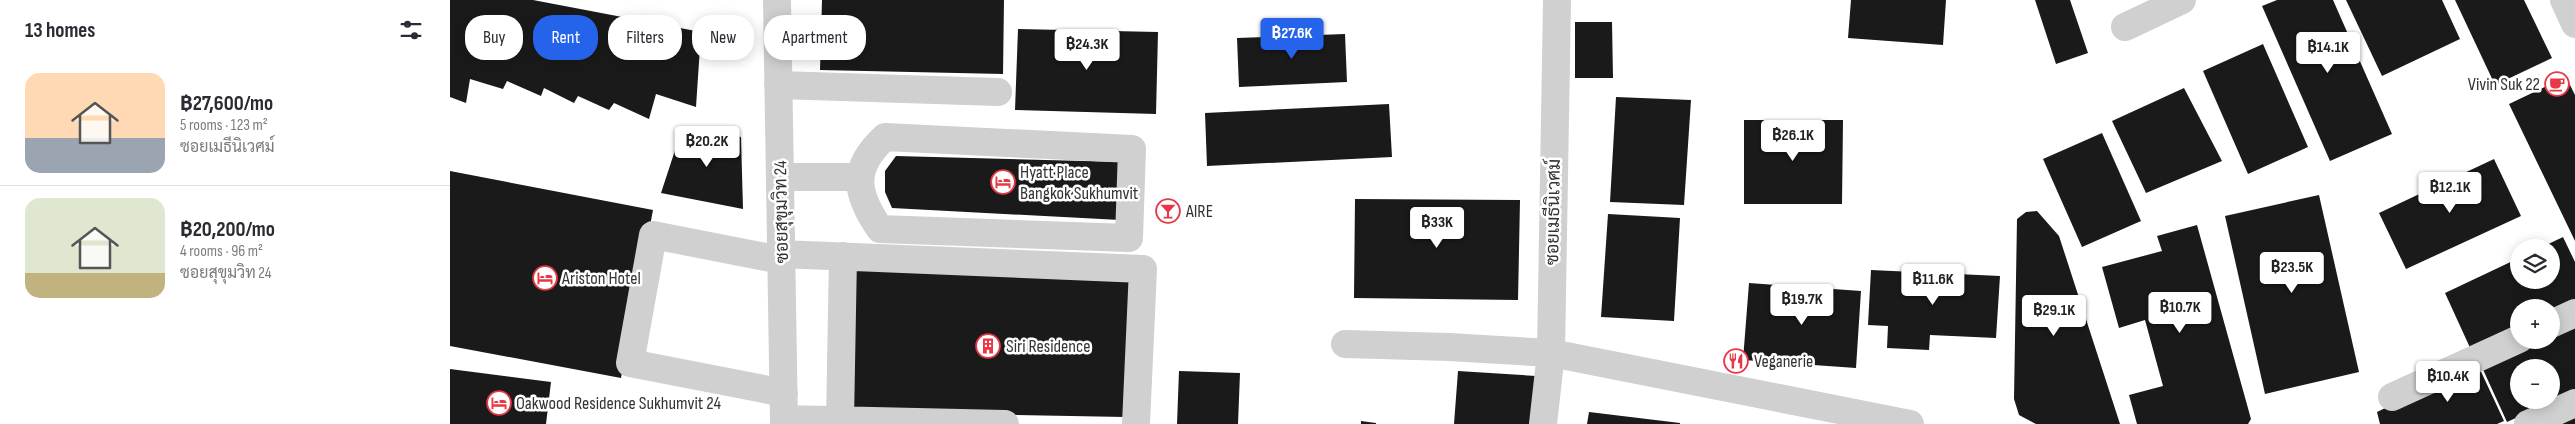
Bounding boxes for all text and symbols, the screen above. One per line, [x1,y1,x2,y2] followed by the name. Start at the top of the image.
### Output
[465,15,523,60] chip: Buy
[533,15,598,60] chip: Rent
[608,15,682,60] chip: Filters
[692,15,754,60] chip: New
[764,15,866,60] chip: Apartment
[397,16,425,44] icon: filters
[25,18,95,43] text: 13 homes
[1251,18,1333,60] pin: ฿27.6K
[1272,24,1312,43] text: ฿27.6K
[1046,28,1128,71] pin: ฿24.3K
[2287,32,2369,74] pin: ฿14.1K
[1066,35,1108,54] text: ฿24.3K
[2307,38,2349,57] text: ฿14.1K
[2544,71,2570,97] cafe icon: Vivin Suk 22
[2468,74,2540,95] place label: Vivin Suk 22
[180,91,273,116] text: ฿27,600/mo
[65,93,125,153] icon: home
[180,116,268,135] text: 5 rooms · 123 m²
[1752,120,1834,162] pin: ฿26.1K
[666,126,748,168] pin: ฿20.2K
[1772,126,1814,145] text: ฿26.1K
[686,132,728,151] text: ฿20.2K
[180,138,275,157] text: ซอยเมธีนิเวศม์
[1539,159,1565,265] street label: ซอยเมธีนิเวศม์
[769,160,794,264] street label: ซอยสุขุมวิท 24
[1020,162,1139,204] place label: Hyatt Place Bangkok Sukhumvit
[990,169,1016,195] hotel icon: Hyatt Place Bangkok Sukhumvit
[2409,172,2491,214] pin: ฿12.1K
[2429,178,2471,197] text: ฿12.1K
[1155,198,1181,224] bar icon: AIRE
[1185,201,1213,222] place label: AIRE
[1407,206,1467,249] pin: ฿33K
[1421,213,1453,232] text: ฿33K
[180,217,275,242] text: ฿20,200/mo
[65,218,125,278] icon: home
[2510,239,2560,409] map controls
[2510,239,2560,289] button: layers
[180,242,263,261] text: 4 rooms · 96 m²
[2251,252,2333,294] pin: ฿23.5K
[2271,258,2313,277] text: ฿23.5K
[180,264,271,283] text: ซอยสุขุมวิท 24
[1892,264,1974,306] pin: ฿11.6K
[532,265,558,291] hotel icon: Ariston Hotel
[561,268,641,289] place label: Ariston Hotel
[1912,270,1954,289] text: ฿11.6K
[1761,284,1843,326] pin: ฿19.7K
[1781,290,1823,309] text: ฿19.7K
[2139,292,2221,334] pin: ฿10.7K
[2013,294,2095,337] pin: ฿29.1K
[2159,298,2201,317] text: ฿10.7K
[2510,299,2560,349] button: +
[2033,301,2075,320] text: ฿29.1K
[975,333,1001,359] building icon: Siri Residence
[1006,336,1090,357] place label: Siri Residence
[1723,348,1749,374] restaurant icon: Veganerie
[1754,351,1813,372] place label: Veganerie
[2510,359,2560,409] button: −
[2407,360,2489,403] pin: ฿10.4K
[2427,367,2469,386] text: ฿10.4K
[486,390,512,416] hotel icon: Oakwood Residence Sukhumvit 24
[516,393,722,414] place label: Oakwood Residence Sukhumvit 24

